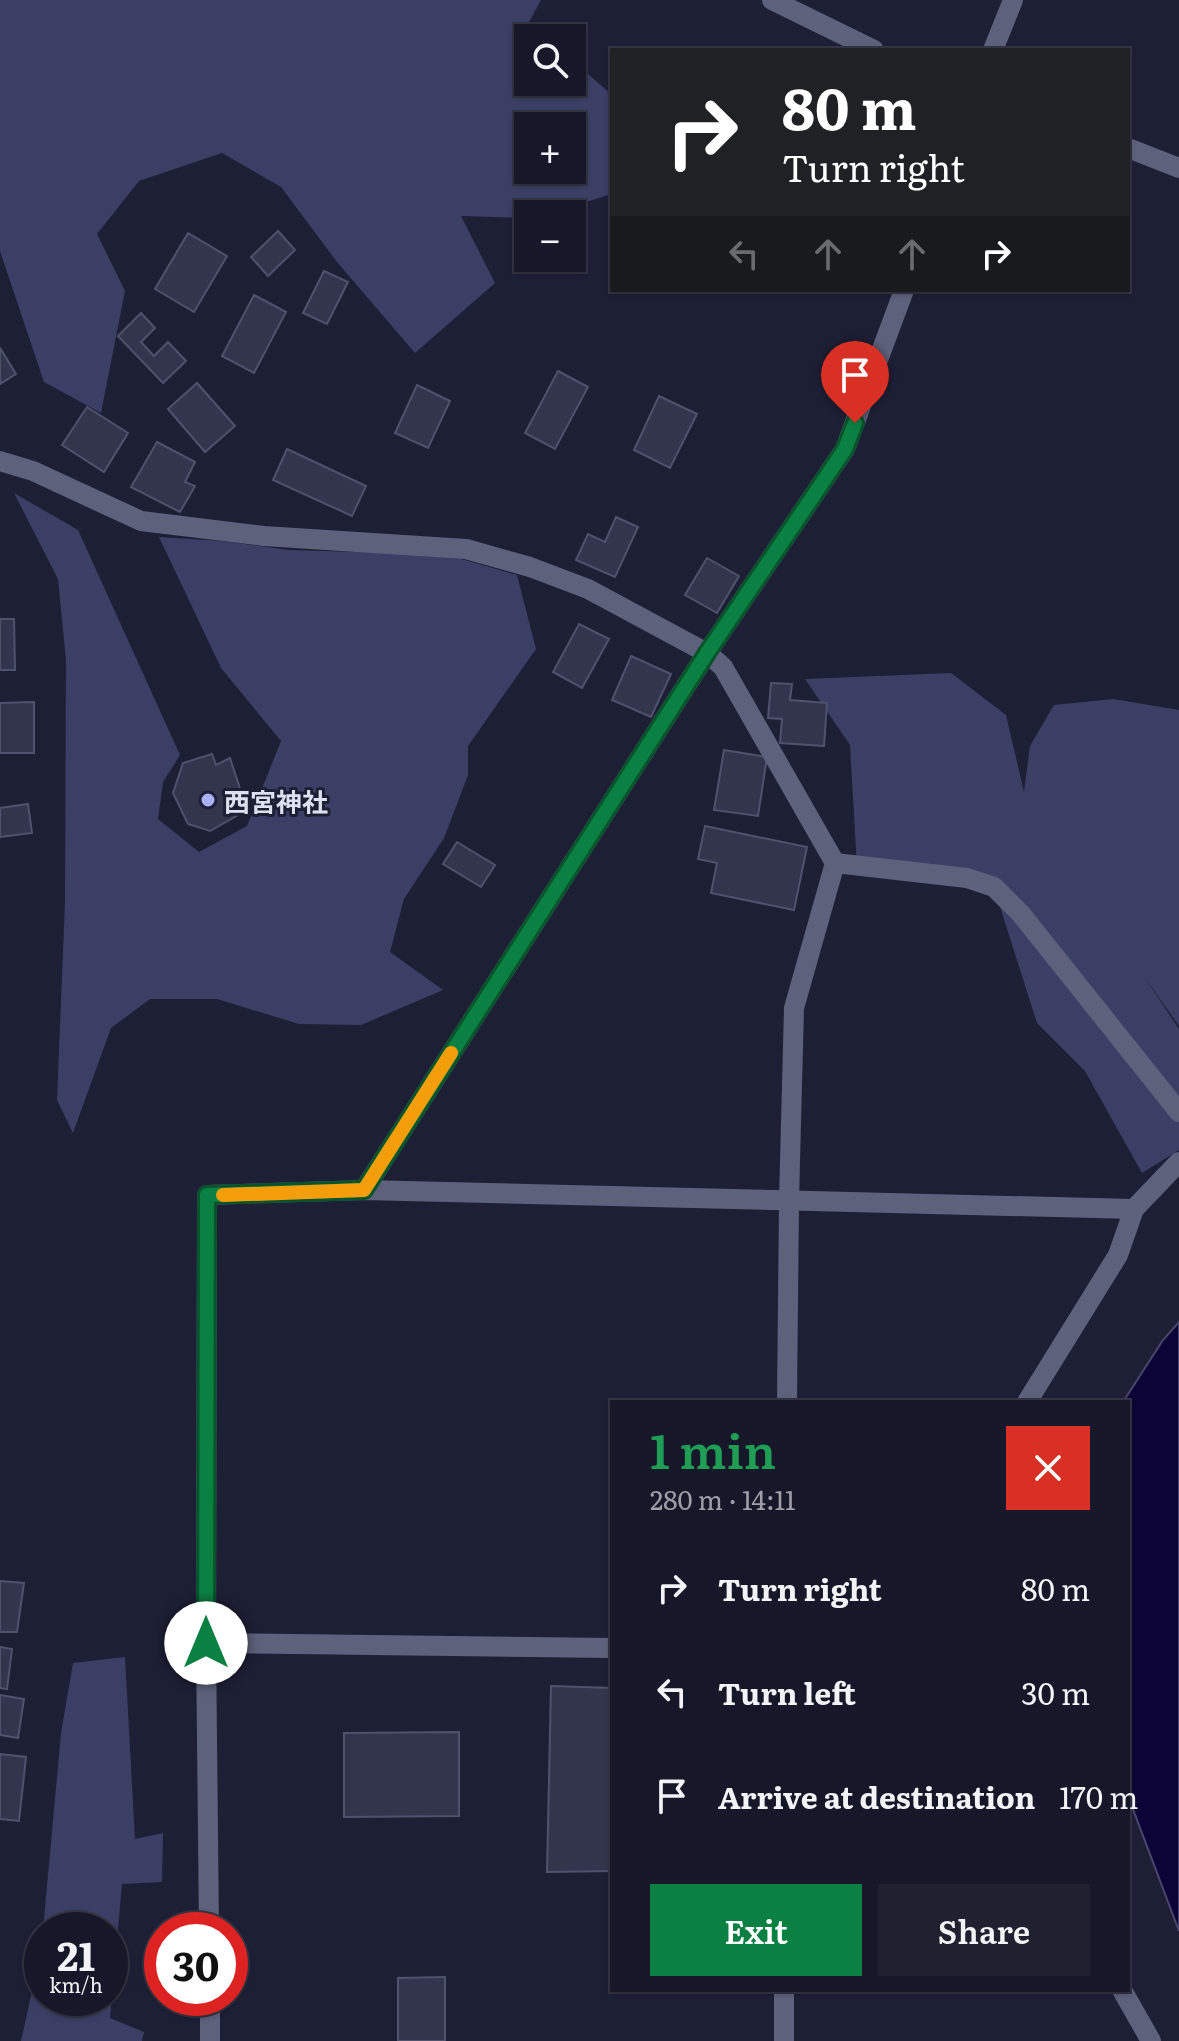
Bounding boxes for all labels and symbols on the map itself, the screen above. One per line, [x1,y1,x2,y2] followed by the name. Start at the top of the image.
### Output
[821,341,889,423] pin
[224,781,328,820] place label: 西宮神社
[199,791,217,809] marker: 西宮神社
[164,1601,248,1685] position arrow
[144,1912,248,2016] speed limit sign: 30

